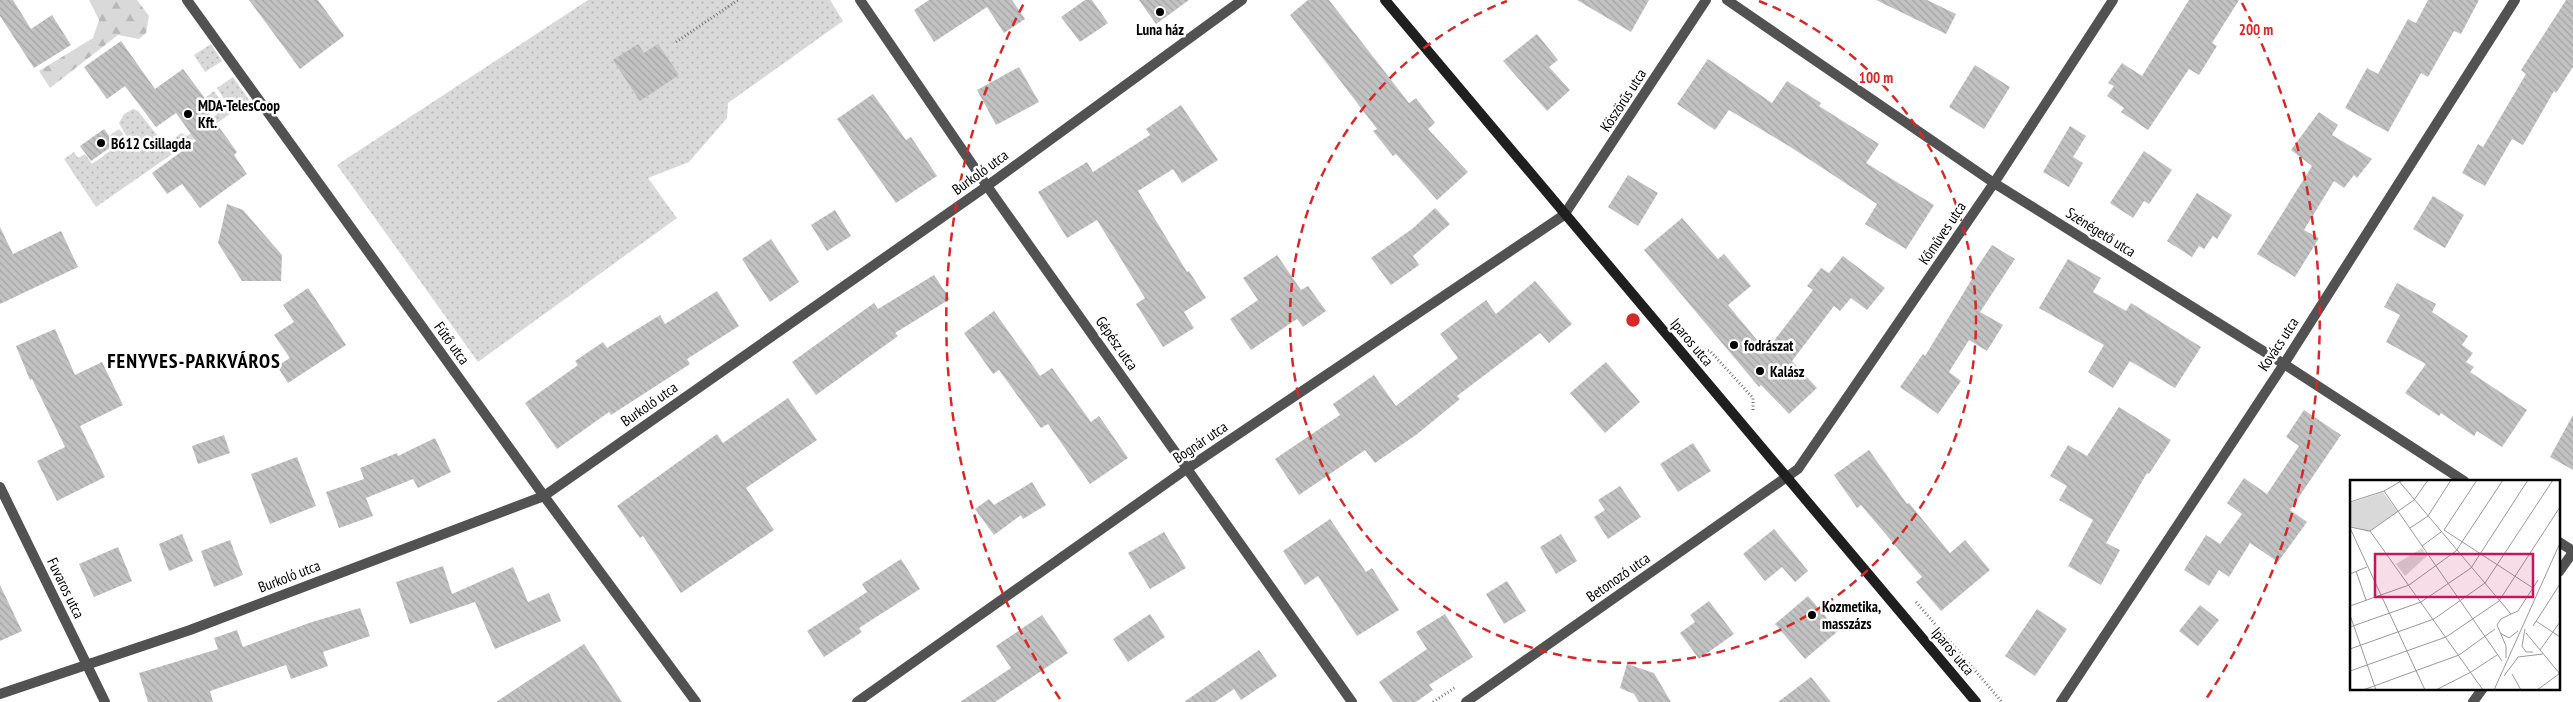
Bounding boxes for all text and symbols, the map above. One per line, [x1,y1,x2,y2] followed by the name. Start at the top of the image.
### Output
[1154,6,1166,18] marker: Luna ház
[1136,20,1184,39] place label: Luna ház
[2239,20,2273,39] text: 200 m
[1596,65,1650,135] street label: Köszörűs utca
[1859,68,1893,87] text: 100 m
[198,96,280,132] place label: MDA-TelesCoop Kft.
[182,108,194,120] marker: MDA-TelesCoop Kft.
[111,134,191,153] place label: B612 Csillagda
[95,137,107,149] marker: B612 Csillagda
[948,145,1012,199] street label: Burkoló utca
[1914,198,1970,268] street label: Kőműves utca
[2063,203,2139,261] street label: Szénégető utca
[1624,311,1642,329] centre of rings
[1092,312,1142,374] street label: Gépész utca
[2254,313,2302,375] street label: Kovács utca
[1666,314,1718,370] street label: Iparos utca
[430,318,474,368] street label: Fűtő utca
[1744,336,1794,355] place label: fodrászat
[1728,339,1740,351] marker: fodrászat
[107,348,281,374] district label: FENYVES-PARKVÁROS
[1770,362,1805,381] place label: Kalász
[1754,365,1766,377] marker: Kalász
[617,378,681,430] street label: Burkoló utca
[1169,417,1231,467] street label: Bognár utca
[2350,480,2560,690] inset map
[1582,548,1654,606] street label: Betonozó utca
[43,555,89,621] street label: Fuvaros utca
[255,556,323,596] street label: Burkoló utca
[1822,597,1881,633] place label: Kozmetika, masszázs
[1806,609,1818,621] marker: Kozmetika, masszázs
[1927,623,1979,679] street label: Iparos utca

